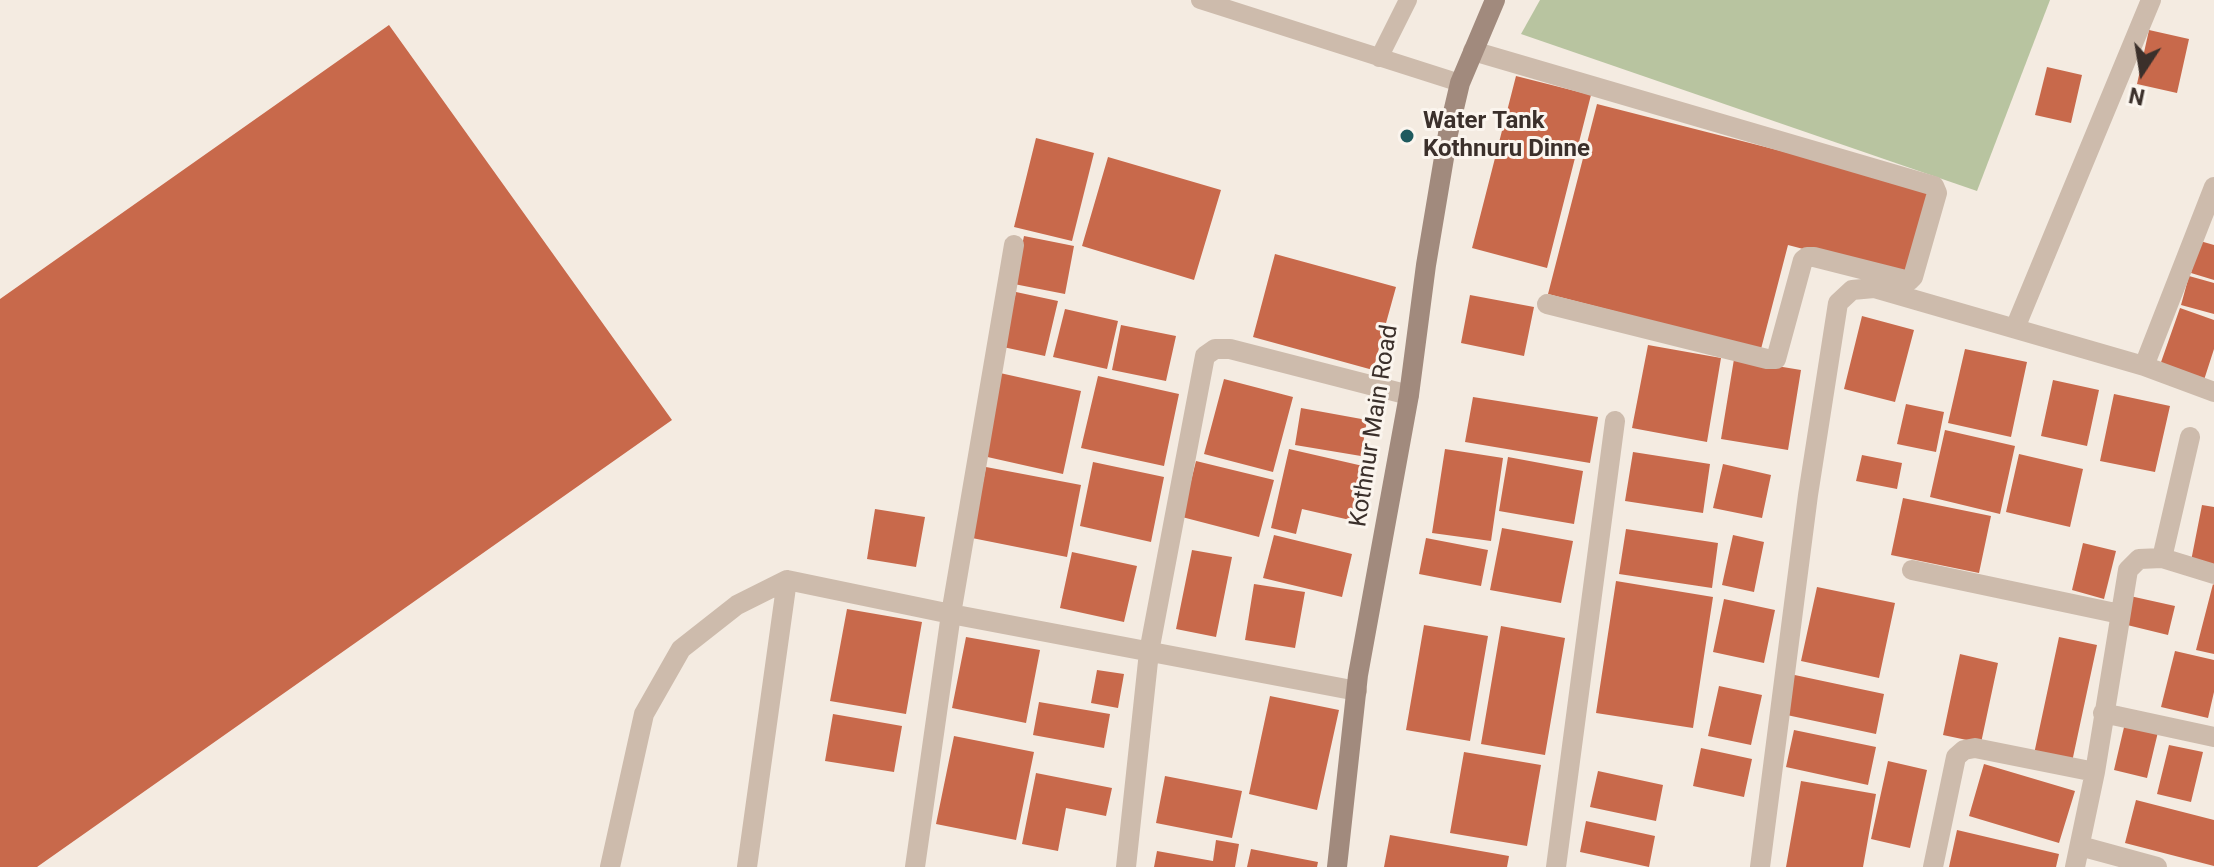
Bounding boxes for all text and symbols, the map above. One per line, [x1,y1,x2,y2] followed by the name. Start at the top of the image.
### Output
[2102,32,2182,112] north arrow
[2127,82,2147,110] text: N
[1423,108,1590,164] place label: Water Tank Kothnuru Dinne
[1398,127,1416,145] marker: Water Tank Kothnuru Dinne
[1345,323,1405,529] street label: Kothnur Main Road

